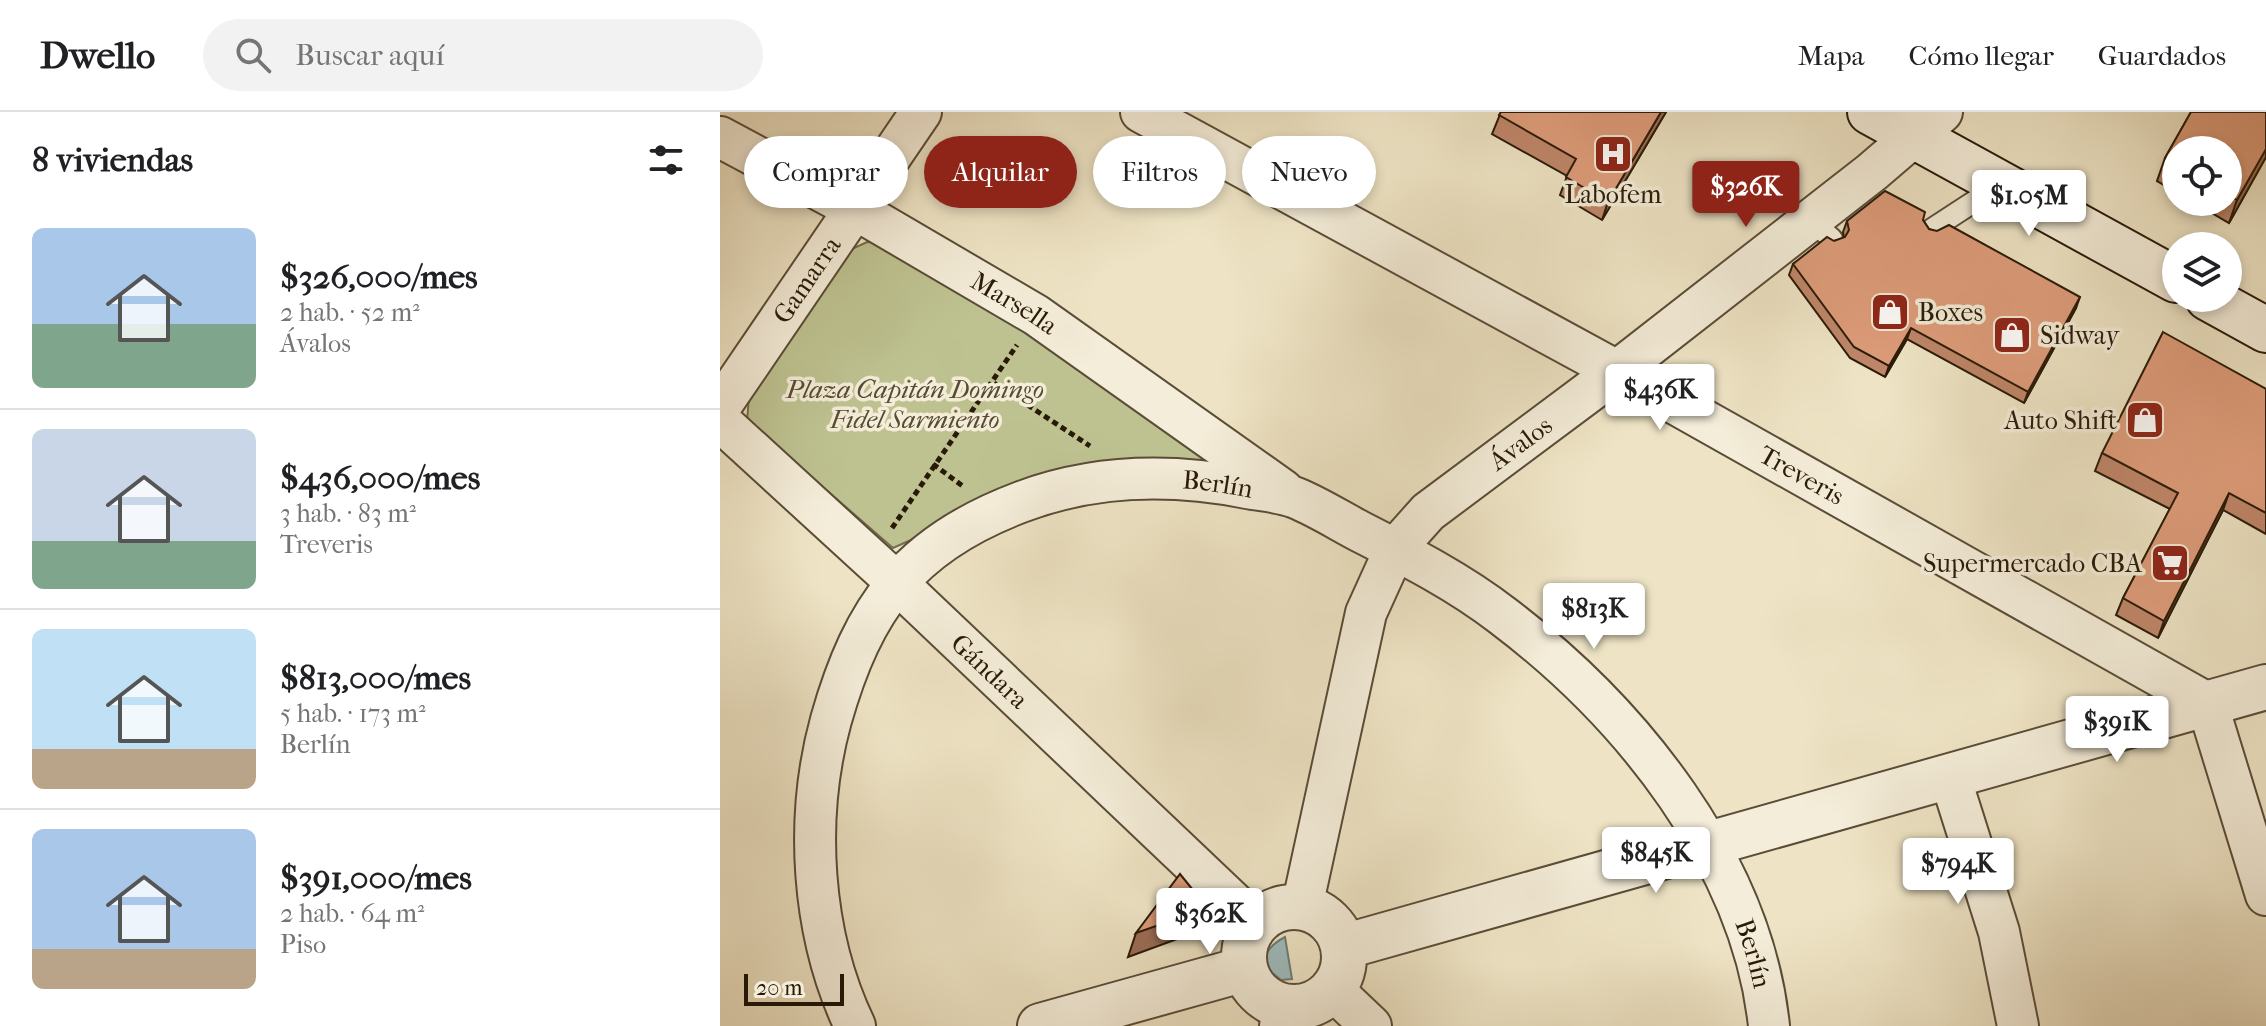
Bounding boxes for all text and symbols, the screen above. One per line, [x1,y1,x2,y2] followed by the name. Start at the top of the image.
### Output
[203,19,763,91] search box
[40,33,155,78] text: Dwello
[231,33,275,77] icon: search
[295,38,444,73] text: Buscar aquí
[1798,39,1865,72] text: Mapa
[1909,39,2054,72] text: Cómo llegar
[2098,39,2226,72] text: Guardados
[1592,133,1634,175] hospital icon: Labofem
[744,136,908,208] chip: Comprar
[924,136,1077,208] chip: Alquilar
[1093,136,1226,208] chip: Filtros
[1242,136,1376,208] chip: Nuevo
[2162,136,2242,312] map controls
[2162,136,2242,216] button: locate
[644,138,688,182] icon: filters
[32,140,193,180] text: 8 viviendas
[1690,161,1802,229] pin: $326K
[1964,170,2094,238] pin: $1.05M
[1710,171,1782,202] text: $326K
[1564,179,1662,210] place label: Labofem
[1990,180,2068,211] text: $1.05M
[766,230,848,329] street label: Gamarra
[2162,232,2242,312] button: layers
[280,257,478,297] text: $326,000/mes
[96,260,192,356] icon: home
[966,265,1065,342] street label: Marsella
[1869,291,1911,333] shop icon: Boxes
[280,297,420,328] text: 2 hab. · 52 m²
[1918,297,1983,328] place label: Boxes
[1991,314,2033,356] shop icon: Sidway
[2040,320,2120,351] place label: Sidway
[280,328,351,359] text: Ávalos
[1604,364,1716,432] pin: $436K
[785,374,1044,435] park label: Plaza Capitán Domingo Fidel Sarmiento
[1623,374,1697,405] text: $436K
[2124,399,2166,441] shop icon: Auto Shift
[2003,405,2118,436] place label: Auto Shift
[1481,409,1558,477] street label: Ávalos
[1754,439,1850,511] street label: Treveris
[280,458,480,498] text: $436,000/mes
[96,461,192,557] icon: home
[1181,464,1256,504] street label: Berlín
[280,498,416,529] text: 3 hab. · 83 m²
[280,529,373,560] text: Treveris
[2149,542,2191,584] supermarket icon: Supermercado CBA
[1923,548,2143,579] place label: Supermercado CBA
[1538,583,1650,651] pin: $813K
[1561,593,1627,624] text: $813K
[945,627,1036,716] street label: Gándara
[280,658,471,698] text: $813,000/mes
[96,661,192,757] icon: home
[2061,696,2173,764] pin: $391K
[280,698,425,729] text: 5 hab. · 173 m²
[2084,706,2150,737] text: $391K
[280,729,351,760] text: Berlín
[1600,827,1712,895] pin: $845K
[1620,837,1692,868] text: $845K
[1902,838,2014,906] pin: $794K
[1921,848,1995,879] text: $794K
[280,858,472,898] text: $391,000/mes
[96,861,192,957] icon: home
[1154,888,1266,956] pin: $362K
[280,898,424,929] text: 2 hab. · 64 m²
[1174,898,1246,929] text: $362K
[1729,915,1778,991] street label: Berlín
[280,929,326,960] text: Piso
[744,970,844,1006] scale bar
[756,975,802,1001] text: 20 m

